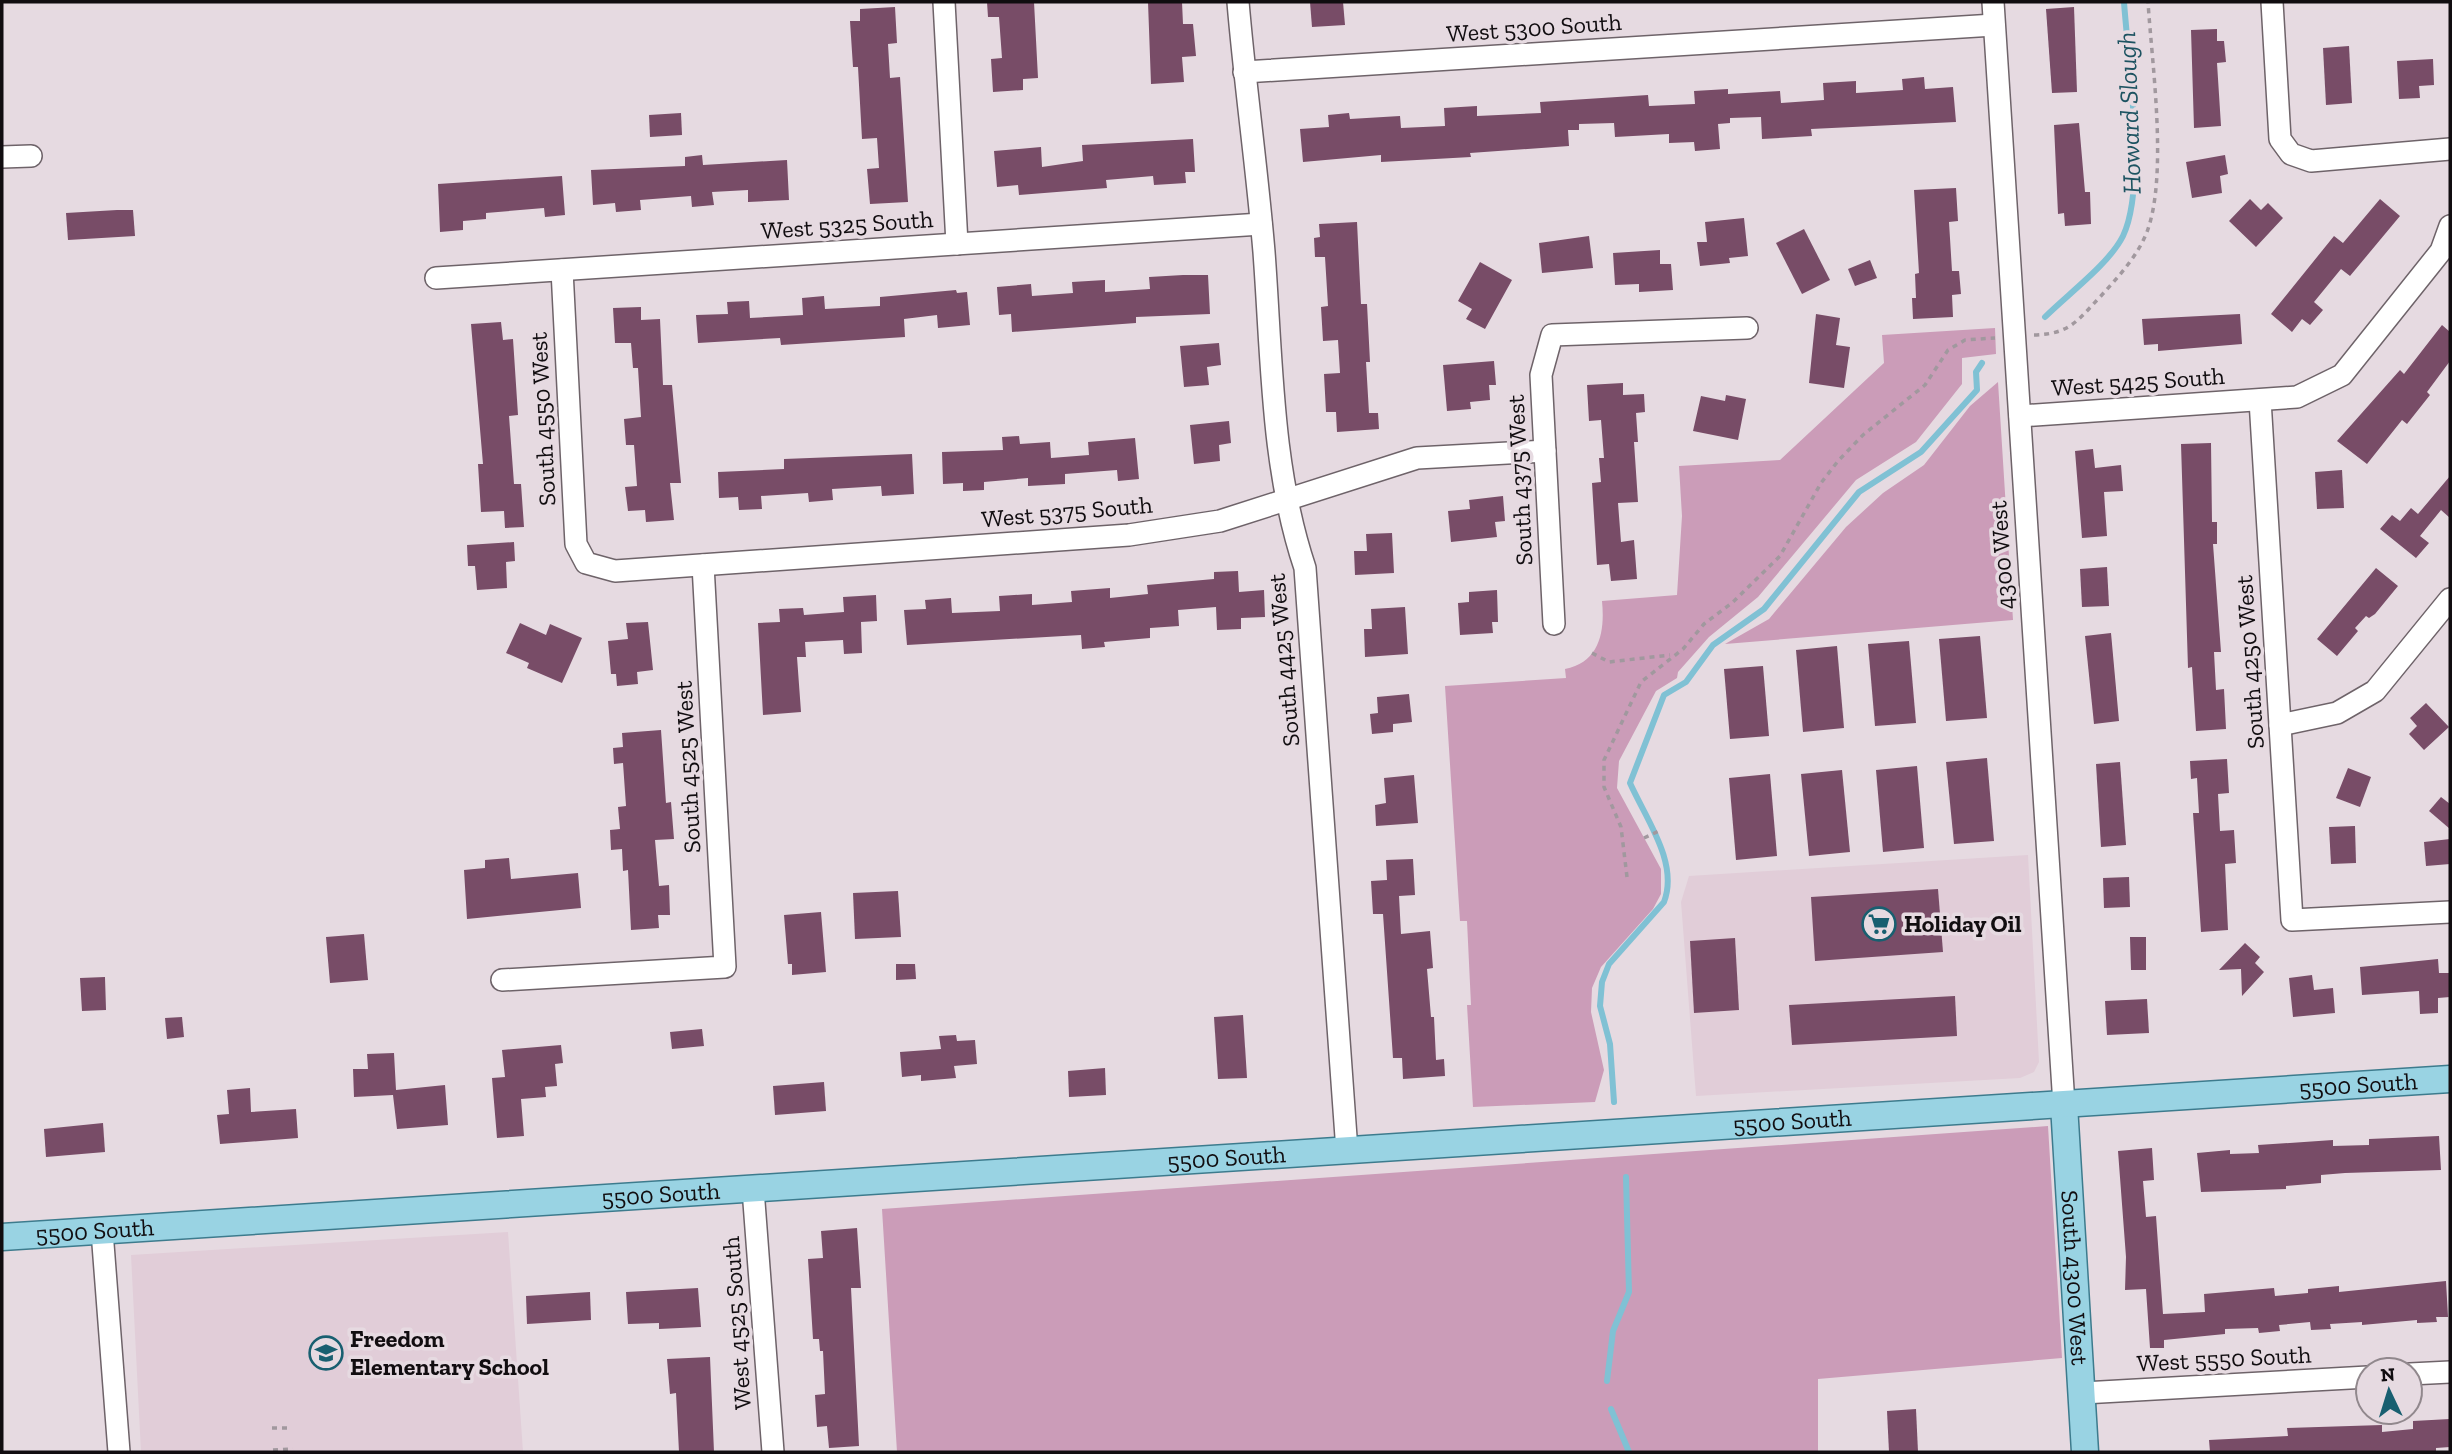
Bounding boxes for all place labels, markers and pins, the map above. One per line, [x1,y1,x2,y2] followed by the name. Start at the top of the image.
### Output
[1860,905,1898,943] supermarket icon: Holiday Oil
[1904,909,2022,938] place label: Holiday Oil
[350,1324,549,1381] place label: Freedom Elementary School
[307,1334,345,1372] school or university icon: Freedom Elementary School

